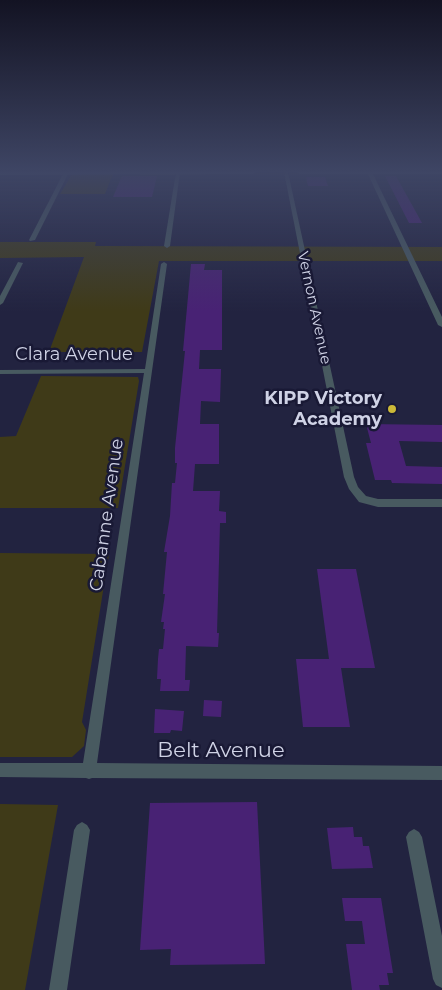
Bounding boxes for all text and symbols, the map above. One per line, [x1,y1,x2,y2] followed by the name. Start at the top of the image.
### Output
[293,250,335,366] street label: Vernon Avenue
[15,344,133,366] street label: Clara Avenue
[264,388,382,430] place label: KIPP Victory Academy
[386,403,398,415] marker: KIPP Victory Academy
[86,437,128,593] street label: Cabanne Avenue
[157,738,285,764] street label: Belt Avenue

